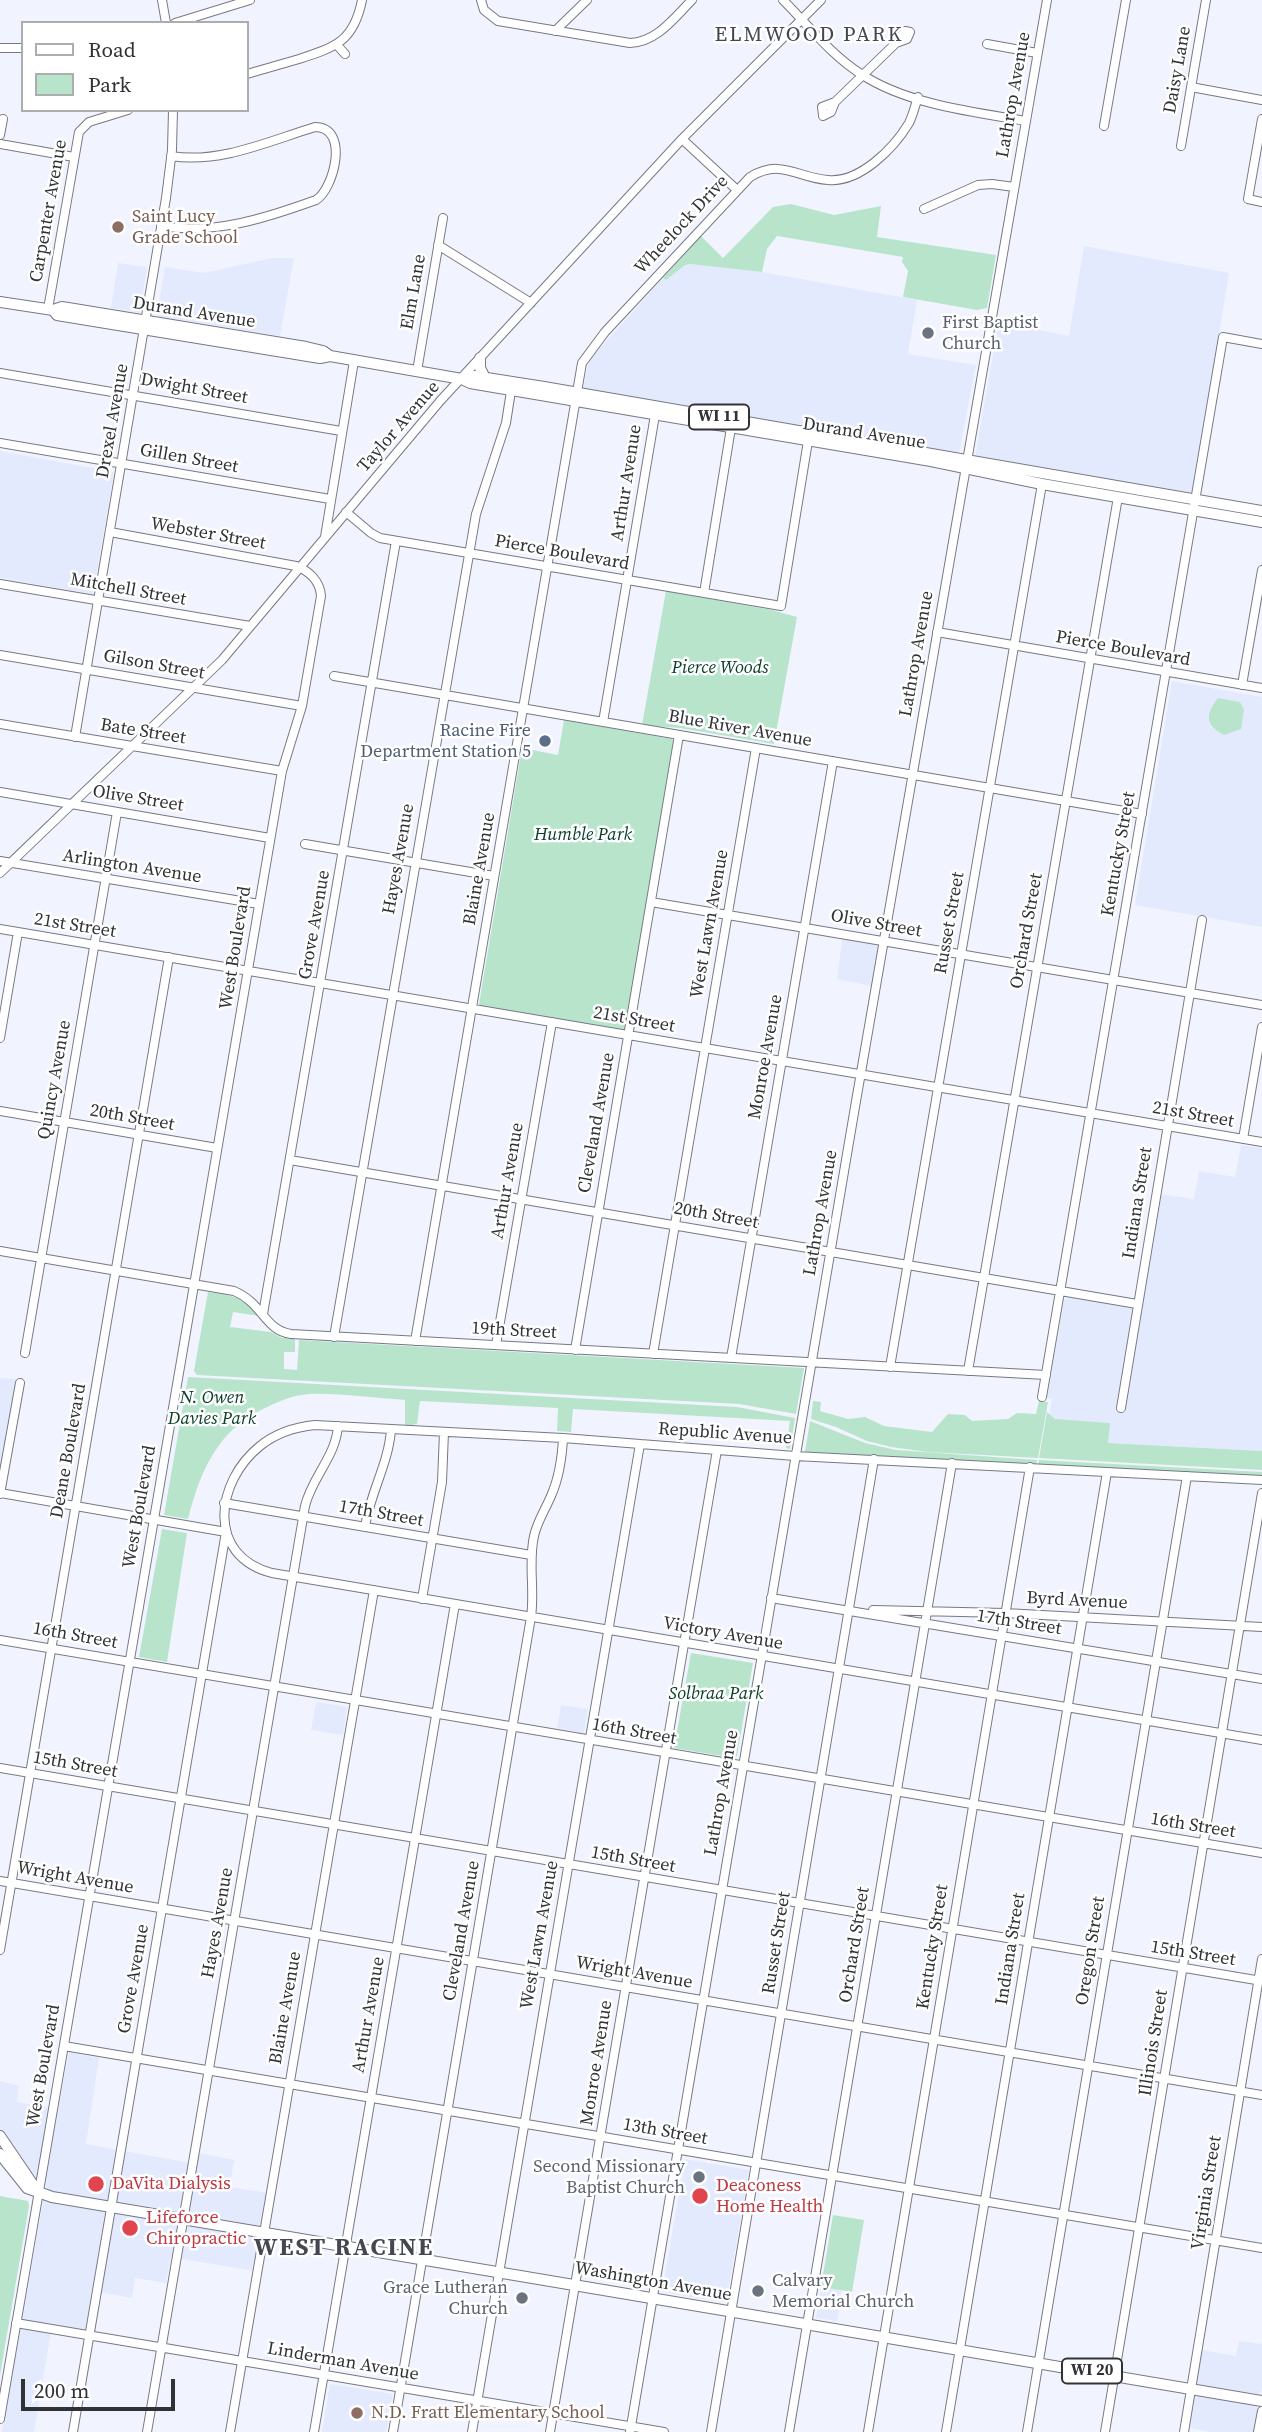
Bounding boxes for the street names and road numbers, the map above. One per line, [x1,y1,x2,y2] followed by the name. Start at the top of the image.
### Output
[1160,25,1196,115] street label: Daisy Lane
[992,30,1036,160] street label: Lathrop Avenue
[26,138,72,284] street label: Carpenter Avenue
[631,171,733,279] street label: Wheelock Drive
[397,252,431,332] street label: Elm Lane
[131,293,257,333] street label: Durand Avenue
[92,362,134,480] street label: Drexel Avenue
[139,369,249,409] street label: Dwight Street
[353,377,445,477] street label: Taylor Avenue
[689,404,749,430] road number: WI 11
[801,414,927,454] street label: Durand Avenue
[607,423,647,543] street label: Arthur Avenue
[138,440,240,478] street label: Gillen Street
[149,513,267,555] street label: Webster Street
[493,531,631,575] street label: Pierce Boulevard
[68,569,188,611] street label: Mitchell Street
[895,589,939,719] street label: Lathrop Avenue
[1054,627,1192,671] street label: Pierce Boulevard
[102,645,206,685] street label: Gilson Street
[666,706,814,752] street label: Blue River Avenue
[99,715,187,749] street label: Bate Street
[91,781,185,817] street label: Olive Street
[1097,790,1141,918] street label: Kentucky Street
[379,802,419,916] street label: Hayes Avenue
[459,811,501,927] street label: Blaine Avenue
[61,845,203,889] street label: Arlington Avenue
[686,848,734,1000] street label: West Lawn Avenue
[295,869,335,981] street label: Grove Avenue
[930,870,970,976] street label: Russet Street
[1006,872,1048,990] street label: Orchard Street
[216,885,256,1011] street label: West Boulevard
[829,905,923,943] street label: Olive Street
[33,909,117,943] street label: 21st Street
[744,993,788,1121] street label: Monroe Avenue
[592,1002,676,1038] street label: 21st Street
[34,1019,76,1141] street label: Quincy Avenue
[574,1051,620,1195] street label: Cleveland Avenue
[1151,1097,1235,1133] street label: 21st Street
[88,1100,176,1136] street label: 20th Street
[487,1121,529,1241] street label: Arthur Avenue
[1118,1145,1158,1261] street label: Indiana Street
[799,1148,843,1278] street label: Lathrop Avenue
[672,1198,760,1234] street label: 20th Street
[471,1318,557,1344] street label: 19th Street
[47,1382,91,1520] street label: Deane Boulevard
[657,1419,793,1449] street label: Republic Avenue
[119,1444,161,1570] street label: West Boulevard
[337,1496,425,1532] street label: 17th Street
[1026,1588,1128,1614] street label: Byrd Avenue
[975,1606,1063,1640] street label: 17th Street
[661,1613,785,1655] street label: Victory Avenue
[31,1618,119,1654] street label: 16th Street
[590,1714,678,1750] street label: 16th Street
[700,1728,744,1858] street label: Lathrop Avenue
[31,1747,119,1783] street label: 15th Street
[1149,1809,1237,1843] street label: 16th Street
[589,1842,677,1878] street label: 15th Street
[15,1857,135,1899] street label: Wright Avenue
[439,1859,485,2003] street label: Cleveland Avenue
[516,1859,564,2011] street label: West Lawn Avenue
[198,1866,238,1980] street label: Hayes Avenue
[912,1883,954,2011] street label: Kentucky Street
[835,1886,875,2004] street label: Orchard Street
[758,1890,796,1996] street label: Russet Street
[991,1891,1031,2007] street label: Indiana Street
[1072,1895,1110,2007] street label: Oregon Street
[114,1923,154,2035] street label: Grove Avenue
[1149,1937,1237,1971] street label: 15th Street
[265,1950,307,2066] street label: Blaine Avenue
[574,1952,694,1994] street label: Wright Avenue
[348,1955,390,2075] street label: Arthur Avenue
[1135,1988,1173,2098] street label: Illinois Street
[576,1999,618,2127] street label: Monroe Avenue
[23,2003,65,2129] street label: West Boulevard
[621,2114,709,2150] street label: 13th Street
[1187,2134,1227,2252] street label: Virginia Street
[573,2258,733,2306] street label: Washington Avenue
[266,2338,420,2386] street label: Linderman Avenue
[1062,2358,1122,2384] road number: WI 20

